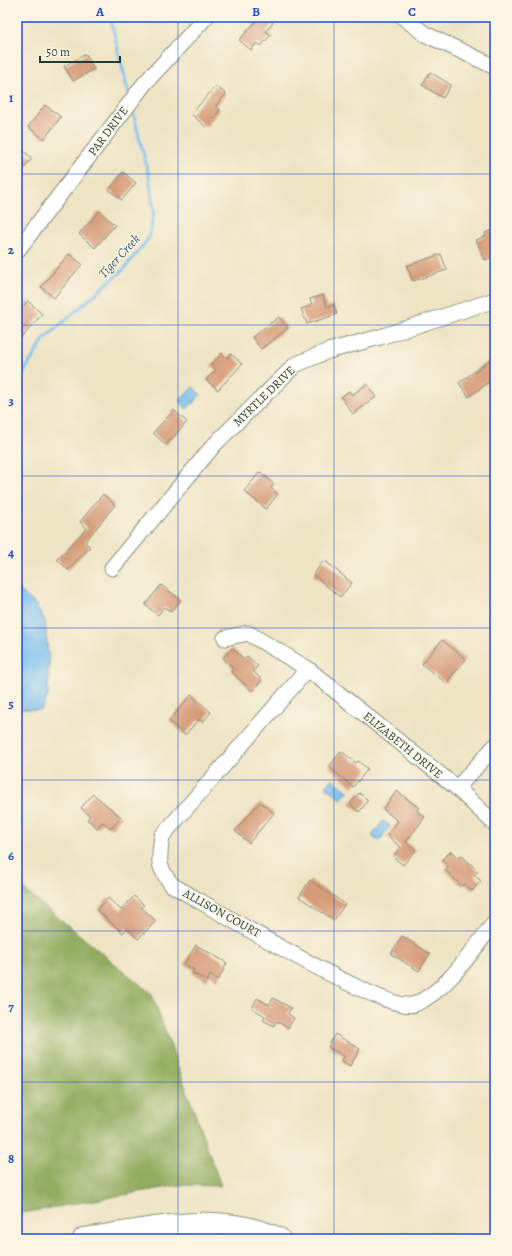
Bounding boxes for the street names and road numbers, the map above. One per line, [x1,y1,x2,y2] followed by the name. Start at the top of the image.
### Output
[84,103,132,159] street label: PAR DRIVE
[230,362,298,430] street label: MYRTLE DRIVE
[360,708,446,782] street label: ELIZABETH DRIVE
[179,885,264,941] street label: ALLISON COURT

